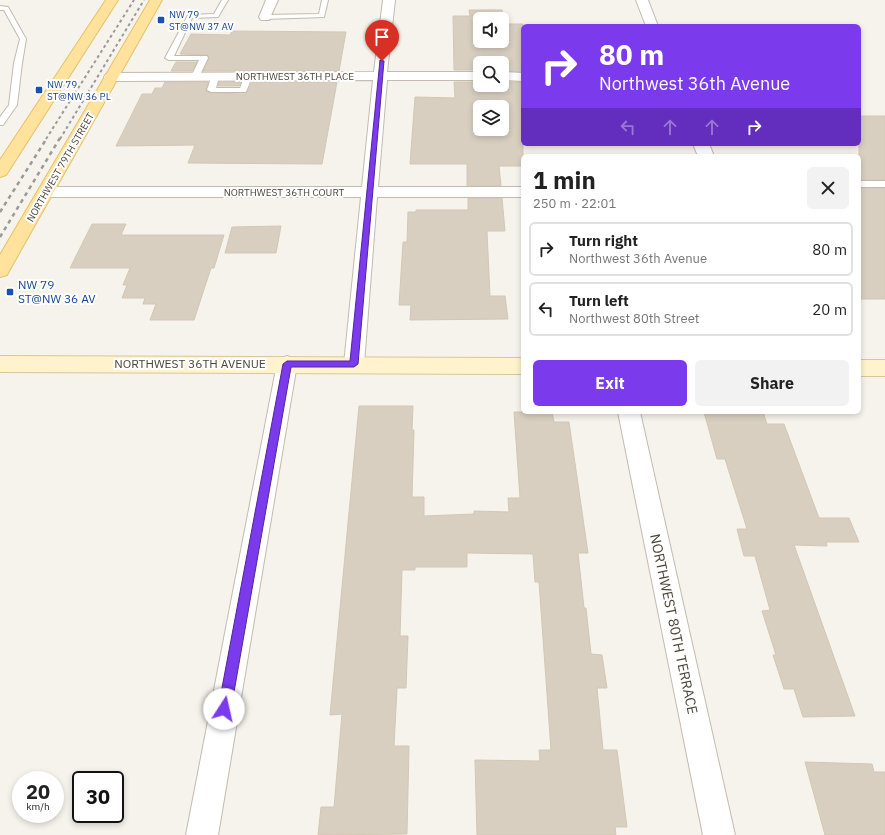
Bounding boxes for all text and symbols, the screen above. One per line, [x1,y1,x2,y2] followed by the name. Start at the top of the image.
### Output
[169,8,234,33] place label: NW 79 ST@NW 37 AV
[473,12,509,136] map controls
[473,12,509,48] button: sound
[156,15,166,25] marker: NW 79 ST@NW 37 AV
[365,20,399,61] pin
[371,26,393,48] icon: arrive
[599,36,664,73] text: 80 m
[533,40,585,92] icon: right
[473,56,509,92] button: search
[236,70,354,83] street label: NORTHWEST 36TH PLACE
[599,72,790,95] text: Northwest 36th Avenue
[47,78,111,103] place label: NW 79 ST@NW 36 PL
[34,85,44,95] marker: NW 79 ST@NW 36 PL
[473,100,509,136] button: layers
[24,110,97,224] street label: NORTHWEST 79TH STREET
[617,116,639,138] icon: left
[659,116,681,138] icon: ahead
[701,116,723,138] icon: ahead
[743,116,765,138] icon: right
[533,164,596,196] text: 1 min
[807,167,849,209] button: close
[224,186,345,199] street label: NORTHWEST 36TH COURT
[533,195,616,212] text: 250 m · 22:01
[569,231,638,250] text: Turn right
[535,238,557,260] icon: right
[812,240,847,259] text: 80 m
[569,250,707,267] text: Northwest 36th Avenue
[18,277,96,306] place label: NW 79 ST@NW 36 AV
[5,287,15,297] marker: NW 79 ST@NW 36 AV
[569,291,629,310] text: Turn left
[535,298,557,320] icon: left
[812,300,847,319] text: 20 m
[569,310,699,327] text: Northwest 80th Street
[114,356,266,371] street label: NORTHWEST 36TH AVENUE
[533,360,687,406] button: Exit
[695,360,849,406] button: Share
[646,532,702,716] street label: NORTHWEST 80TH TERRACE
[203,688,245,730] position arrow
[72,771,124,823] speed limit sign: 30
[26,778,50,805] text: 20
[26,800,50,813] text: km/h

